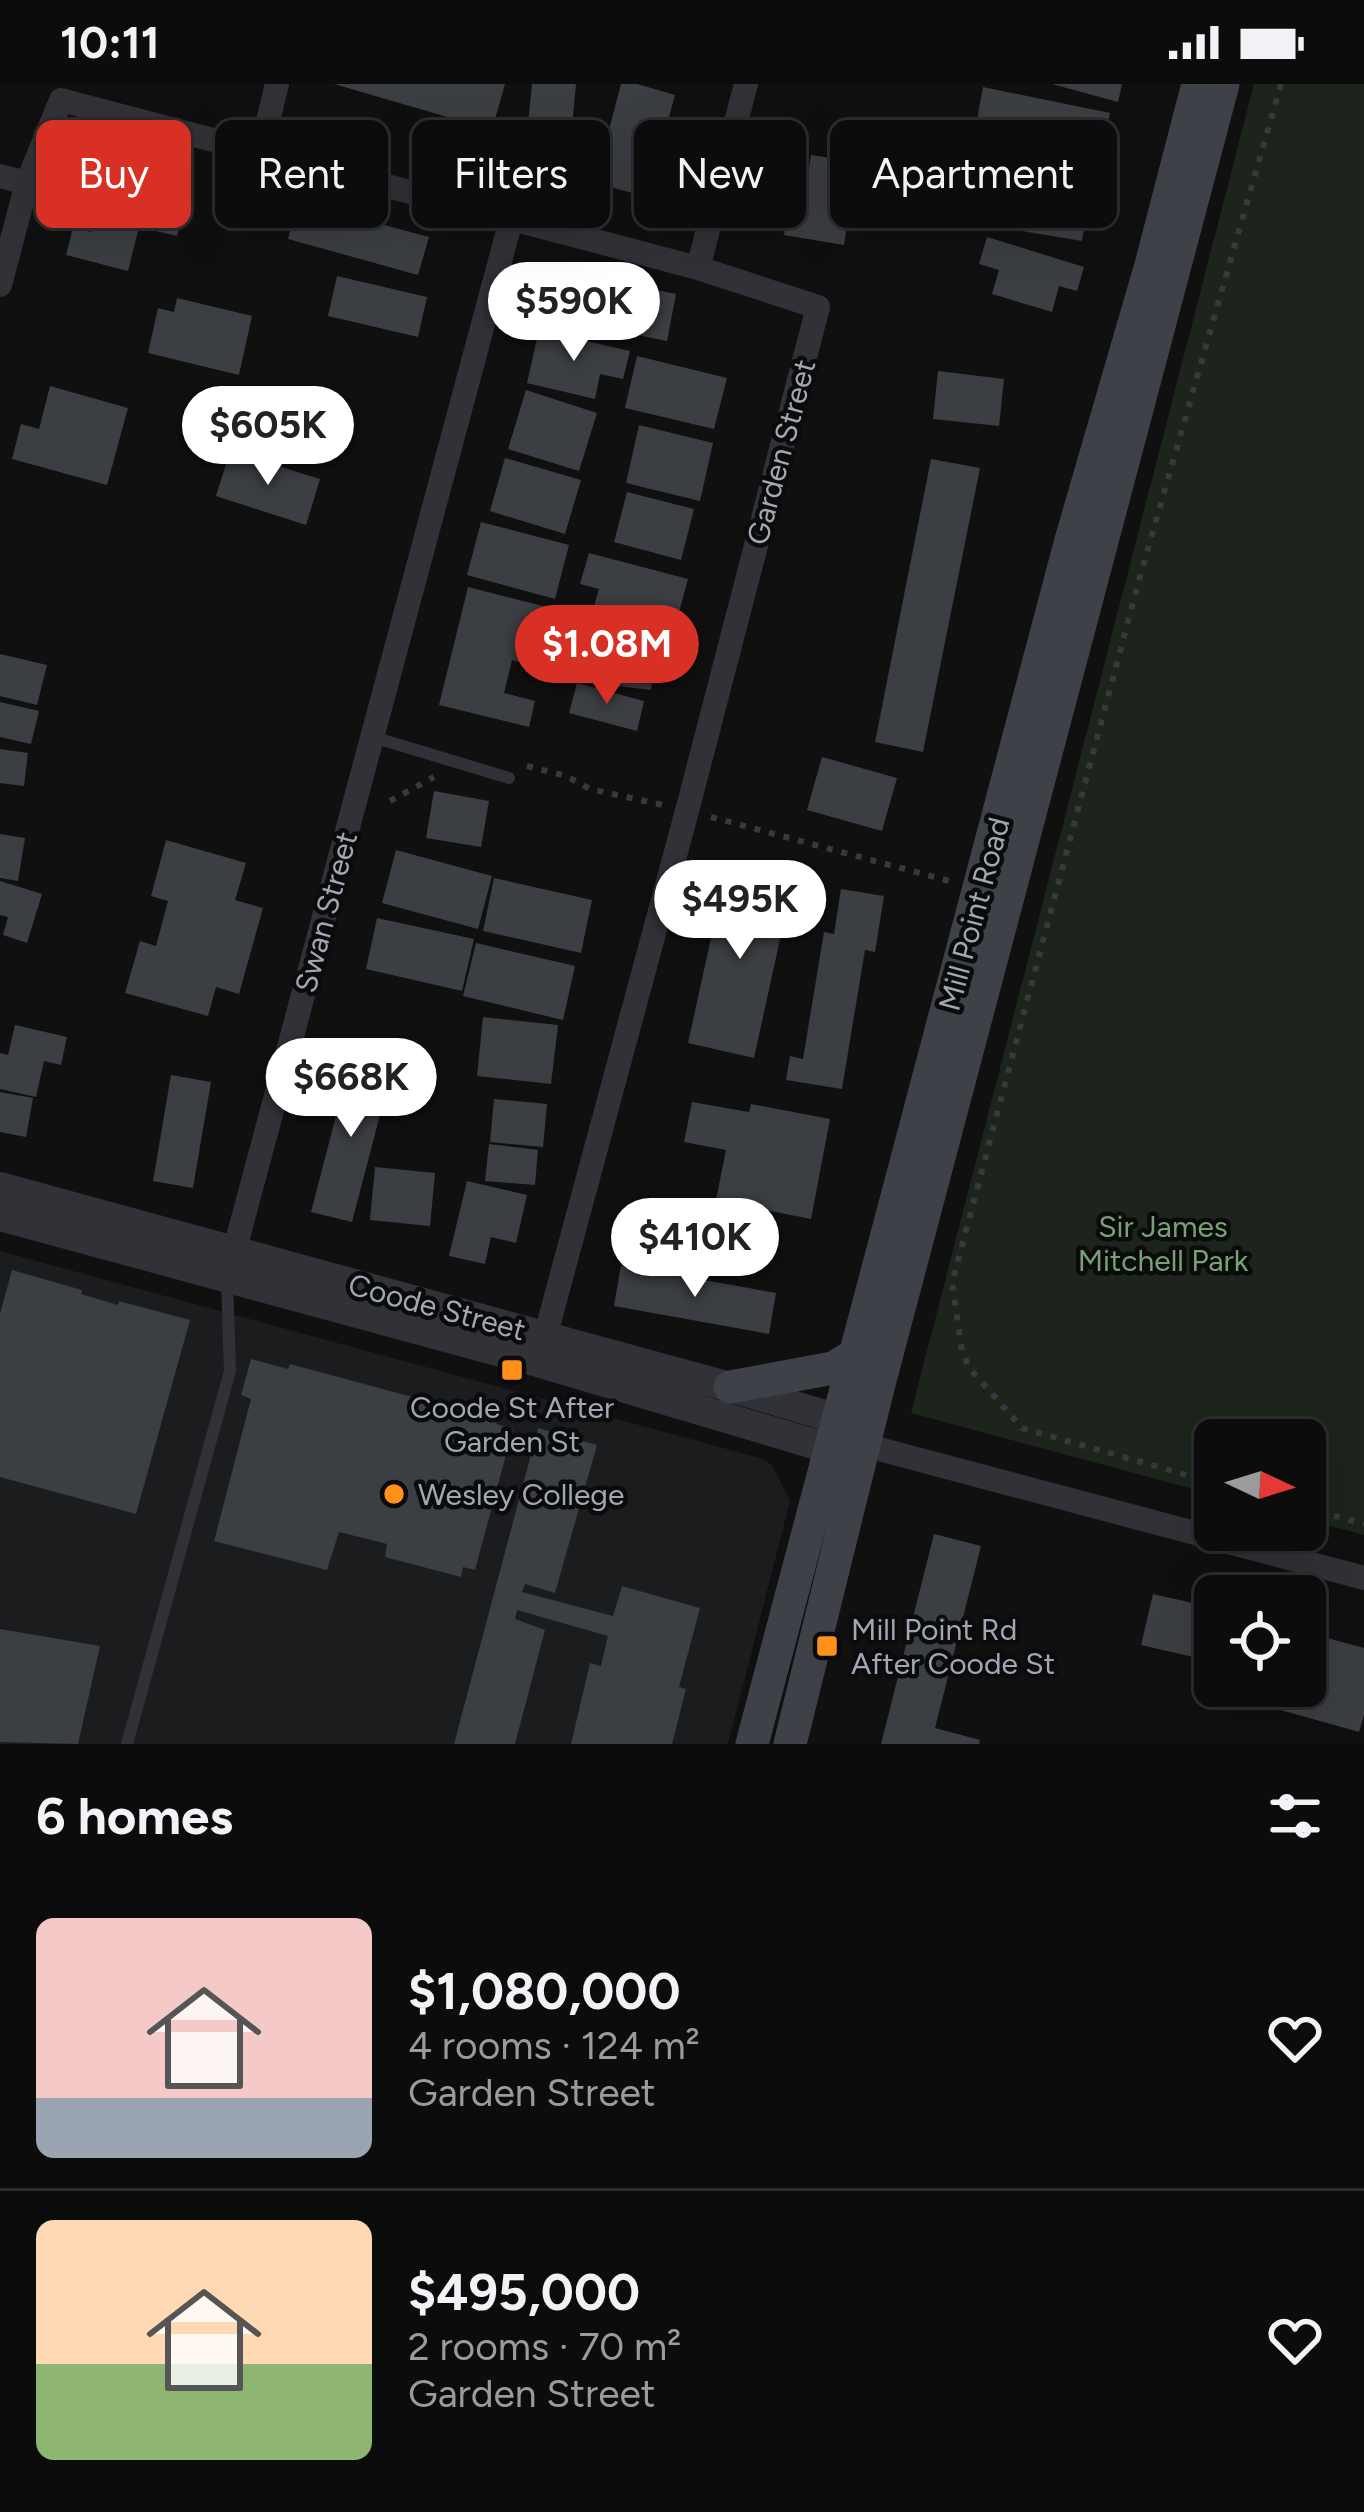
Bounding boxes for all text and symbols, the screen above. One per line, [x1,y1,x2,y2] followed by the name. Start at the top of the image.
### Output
[60,15,160,69] text: 10:11
[36,120,191,228] chip: Buy
[215,120,388,228] chip: Rent
[412,120,610,228] chip: Filters
[634,120,806,228] chip: New
[830,120,1117,228] chip: Apartment
[490,262,658,364] pin: $590K
[515,277,633,324] text: $590K
[738,355,824,549] street label: Garden Street
[184,386,352,488] pin: $605K
[209,401,327,448] text: $605K
[509,605,705,707] pin: $1.08M
[542,620,672,667] text: $1.08M
[930,813,1018,1015] street label: Mill Point Road
[287,828,365,996] street label: Swan Street
[656,860,824,962] pin: $495K
[681,875,799,922] text: $495K
[267,1038,435,1140] pin: $668K
[293,1053,409,1100] text: $668K
[611,1198,779,1300] pin: $410K
[1078,1208,1249,1279] park label: Sir James Mitchell Park
[638,1213,752,1260] text: $410K
[344,1266,530,1348] street label: Coode Street
[499,1357,525,1383] marker: Coode St After Garden St
[410,1389,614,1460] place label: Coode St After Garden St
[1194,1419,1326,1551] north arrow
[1194,1419,1326,1707] map controls
[418,1476,624,1513] place label: Wesley College
[381,1481,407,1507] marker: Wesley College
[1194,1575,1326,1707] button: locate
[851,1611,1055,1682] place label: Mill Point Rd After Coode St
[814,1633,840,1659] marker: Mill Point Rd After Coode St
[1262,1783,1328,1849] icon: filters
[36,1786,233,1847] text: 6 homes
[408,1961,680,2022] text: $1,080,000
[132,1966,276,2110] icon: home
[1262,2005,1328,2071] icon: heart
[408,2022,700,2069] text: 4 rooms · 124 m²
[408,2069,655,2116] text: Garden Street
[408,2262,640,2323] text: $495,000
[132,2268,276,2412] icon: home
[1262,2307,1328,2373] icon: heart
[408,2323,681,2370] text: 2 rooms · 70 m²
[408,2370,655,2417] text: Garden Street

